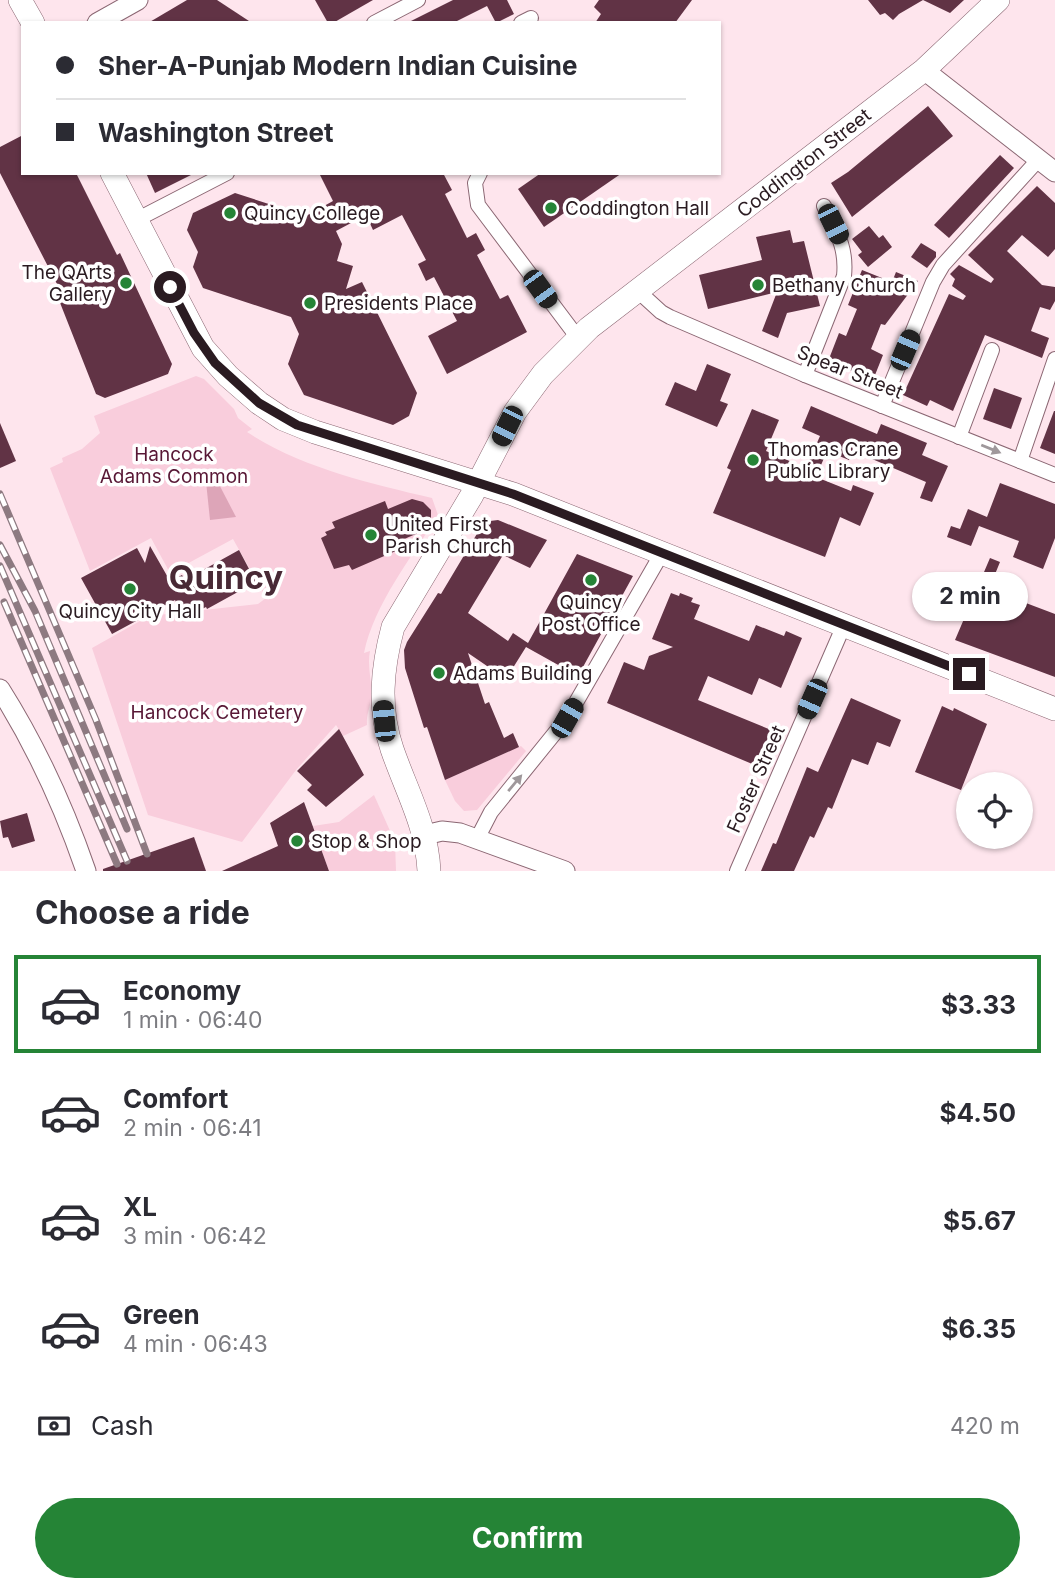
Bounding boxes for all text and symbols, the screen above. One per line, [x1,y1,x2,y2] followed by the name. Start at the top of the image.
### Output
[98,50,578,81] text: Sher-A-Punjab Modern Indian Cuisine
[732,104,876,222] street label: Coddington Street
[98,117,334,148] text: Washington Street
[565,197,709,220] place label: Coddington Hall
[543,200,559,216] marker: Coddington Hall
[815,201,852,247] car
[244,202,380,225] place label: Quincy College
[222,205,238,221] marker: Quincy College
[22,261,112,306] place label: The QArts Gallery
[520,266,561,312] car
[154,271,186,303] route start
[772,274,916,297] place label: Bethany Church
[118,275,134,291] marker: The QArts Gallery
[750,277,766,293] marker: Bethany Church
[324,292,473,315] place label: Presidents Place
[302,295,318,311] marker: Presidents Place
[888,327,923,373] car
[794,340,906,404] street label: Spear Street
[489,403,526,449] car
[767,438,899,483] place label: Thomas Crane Public Library
[100,443,248,488] park label: Hancock Adams Common
[980,444,1001,455] one-way arrow
[745,452,761,468] marker: Thomas Crane Public Library
[385,513,512,558] place label: United First Parish Church
[363,527,379,543] marker: United First Parish Church
[169,557,283,597] district label: Quincy
[583,572,599,588] marker: Quincy Post Office
[911,572,1027,622] callout: 2 min
[122,581,138,597] marker: Quincy City Hall
[939,582,1001,610] text: 2 min
[541,591,641,636] place label: Quincy Post Office
[58,600,202,623] place label: Quincy City Hall
[953,658,985,690] route end
[453,662,592,685] place label: Adams Building
[431,665,447,681] marker: Adams Building
[794,676,831,722] car
[548,695,587,741] car
[372,699,397,743] car
[131,701,304,724] park label: Hancock Cemetery
[722,722,790,836] street label: Foster Street
[956,772,1033,849] map controls
[956,772,1033,849] button: locate
[507,774,522,791] one-way arrow
[311,830,422,853] place label: Stop & Shop
[289,833,305,849] marker: Stop & Shop
[35,893,250,932] text: Choose a ride
[39,973,102,1036] icon: car
[123,975,241,1006] text: Economy
[941,989,1016,1020] text: $3.33
[123,1006,262,1034] text: 1 min · 06:40
[39,1081,102,1144] icon: car
[123,1083,228,1114] text: Comfort
[940,1097,1016,1128] text: $4.50
[123,1114,262,1142] text: 2 min · 06:41
[39,1189,102,1252] icon: car
[123,1191,157,1222] text: XL
[943,1205,1016,1236] text: $5.67
[123,1222,267,1250] text: 3 min · 06:42
[39,1297,102,1360] icon: car
[123,1299,200,1330] text: Green
[941,1313,1016,1344] text: $6.35
[123,1330,268,1358] text: 4 min · 06:43
[35,1407,73,1445] icon: cash
[91,1410,154,1441] text: Cash
[950,1412,1020,1440] text: 420 m
[35,1498,1020,1578] button: Confirm

